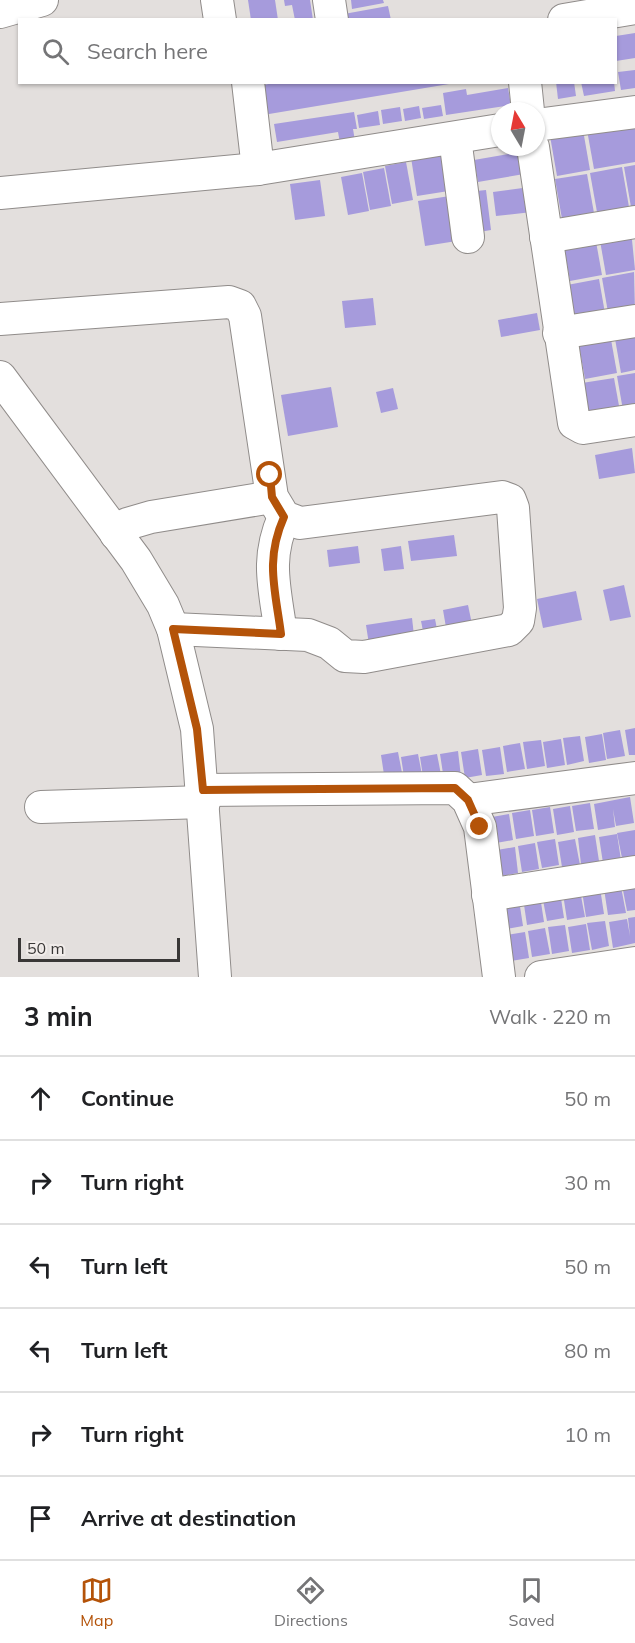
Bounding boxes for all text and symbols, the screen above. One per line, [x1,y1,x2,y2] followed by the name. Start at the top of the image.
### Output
[18,18,617,84] search box
[39,35,72,68] icon: search
[87,37,208,65] text: Search here
[491,102,545,156] north arrow
[256,461,282,487] route start
[466,813,492,839] route end
[18,935,180,962] scale bar
[27,938,64,958] text: 50 m
[24,1000,93,1033] text: 3 min
[489,1004,611,1029] text: Walk · 220 m
[24,1082,57,1115] icon: ahead
[81,1084,174,1112] text: Continue
[564,1086,611,1111] text: 50 m
[24,1166,57,1199] icon: right
[81,1168,184,1196] text: Turn right
[564,1170,611,1195] text: 30 m
[24,1250,57,1283] icon: left
[81,1252,168,1280] text: Turn left
[564,1254,611,1279] text: 50 m
[24,1334,57,1367] icon: left
[81,1336,168,1364] text: Turn left
[564,1338,611,1363] text: 80 m
[24,1418,57,1451] icon: right
[81,1420,184,1448] text: Turn right
[564,1422,611,1447] text: 10 m
[24,1502,57,1535] icon: arrive
[81,1504,296,1532] text: Arrive at destination
[80,1574,113,1630] tab: Map
[274,1574,348,1630] tab: Directions
[509,1574,555,1630] tab: Saved

